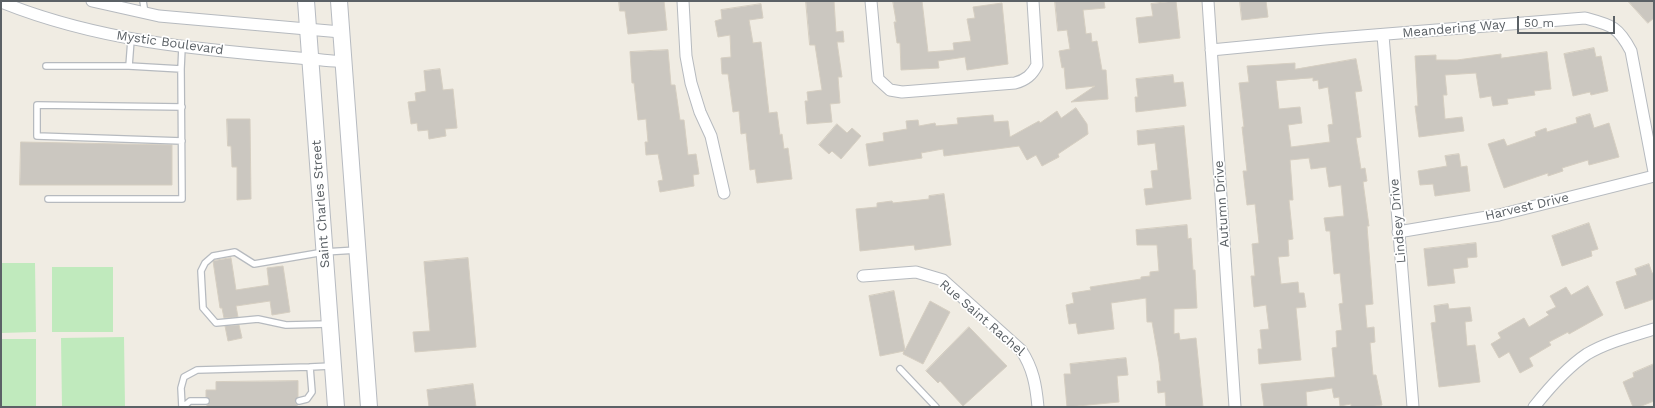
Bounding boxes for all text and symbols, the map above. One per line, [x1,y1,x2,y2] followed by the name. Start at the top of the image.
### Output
[1519,8,1617,34] scale bar
[1524,16,1554,30] text: 50 m
[1402,17,1506,41] street label: Meandering Way
[115,28,225,58] street label: Mystic Boulevard
[309,139,333,269] street label: Saint Charles Street
[1211,160,1233,248] street label: Autumn Drive
[1387,178,1409,264] street label: Lindsey Drive
[1484,190,1570,224] street label: Harvest Drive
[936,277,1028,359] street label: Rue Saint Rachel

